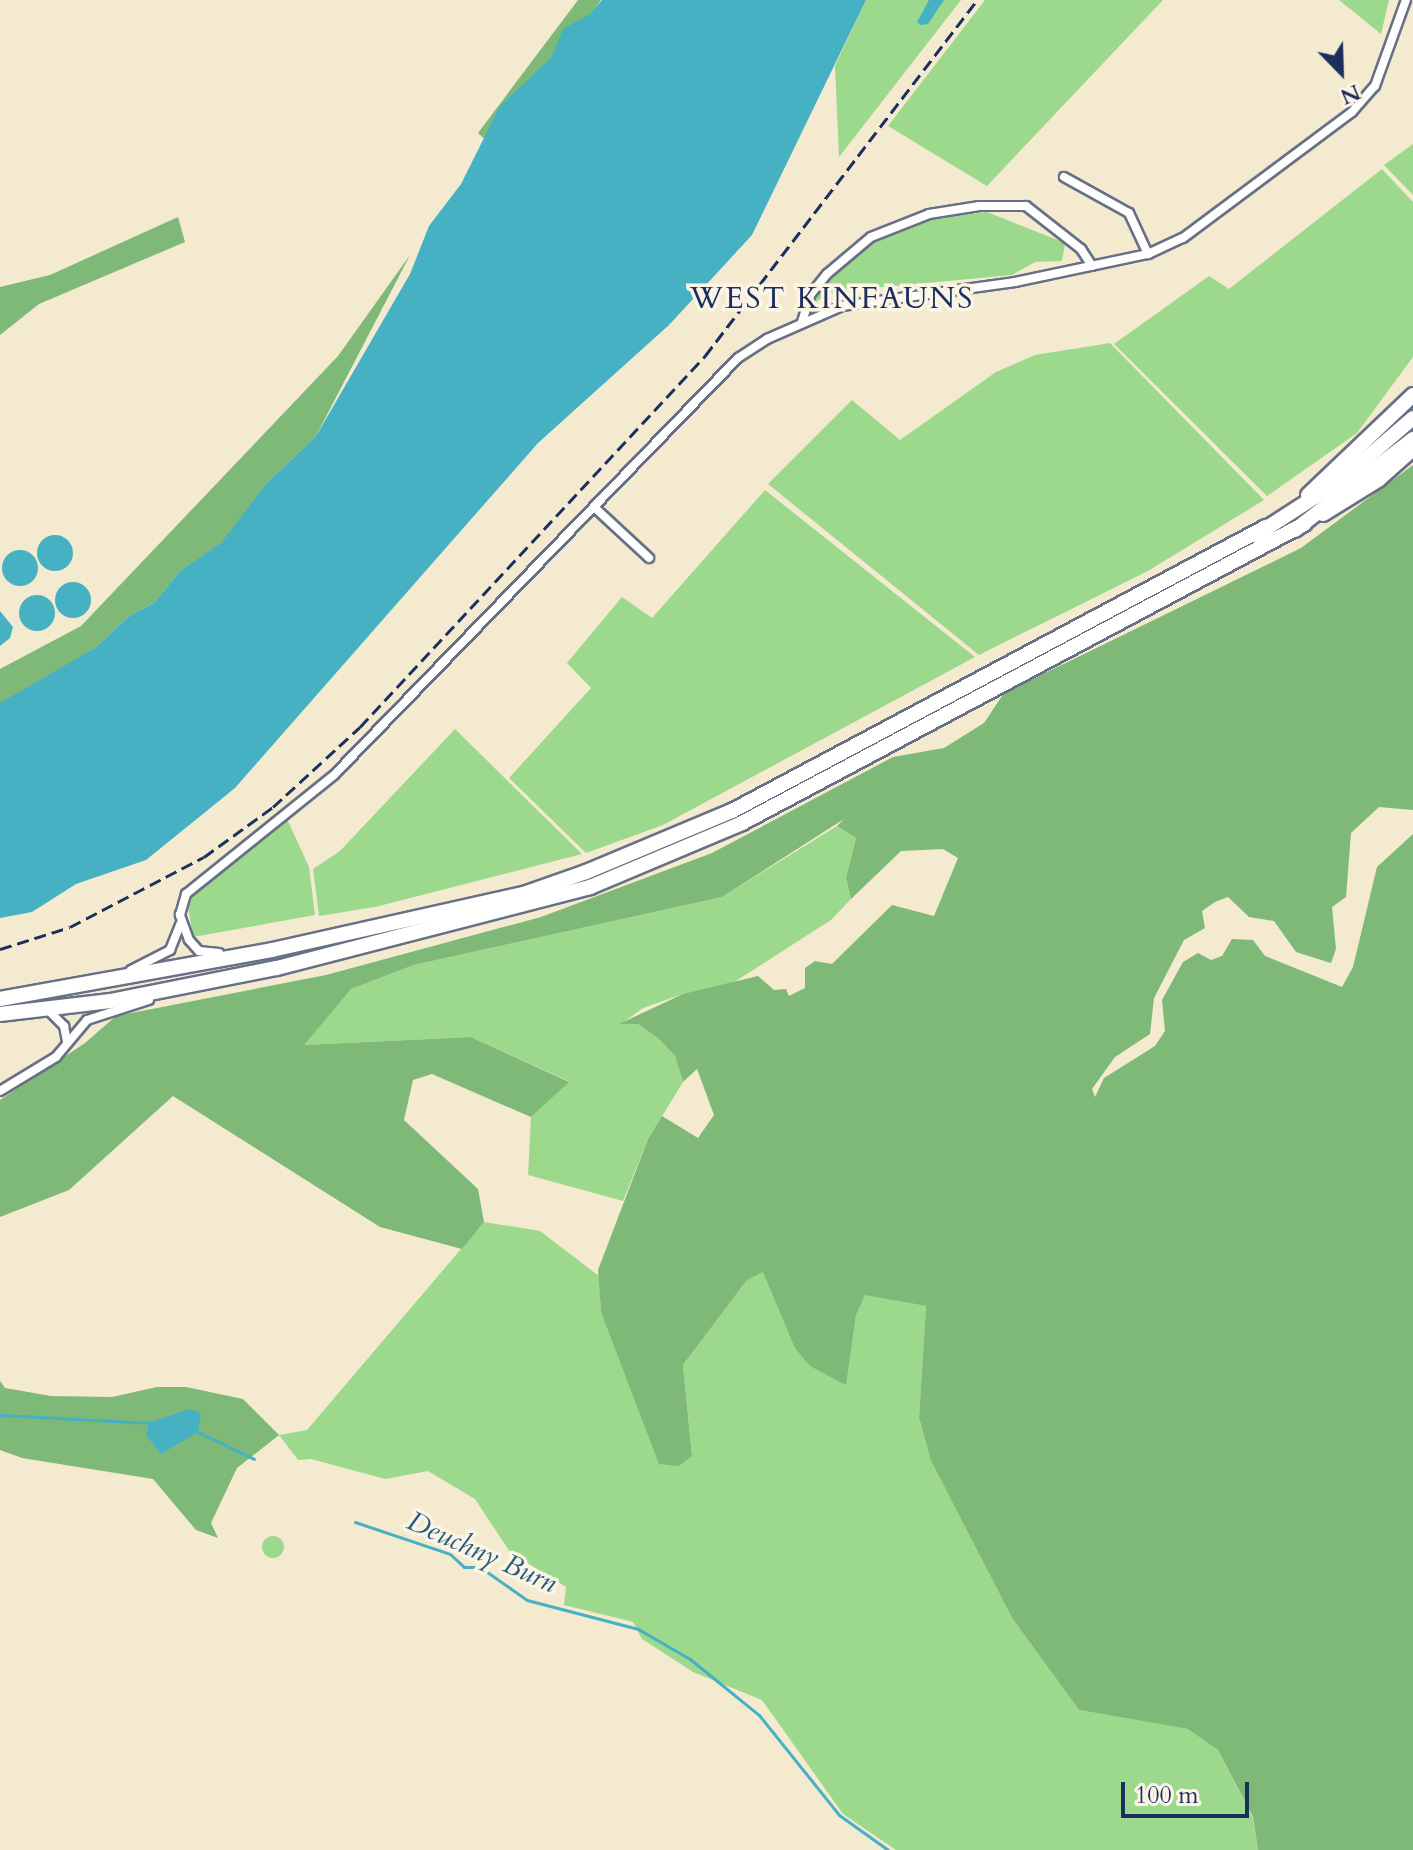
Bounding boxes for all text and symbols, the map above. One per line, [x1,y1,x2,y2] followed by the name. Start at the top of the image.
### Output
[1301,32,1381,112] north arrow
[1336,77,1365,112] text: N
[690,281,974,317] district label: WEST KINFAUNS
[402,1504,562,1600] water label: Deuchny Burn
[1125,1766,1253,1816] scale bar
[1135,1779,1199,1812] text: 100 m

